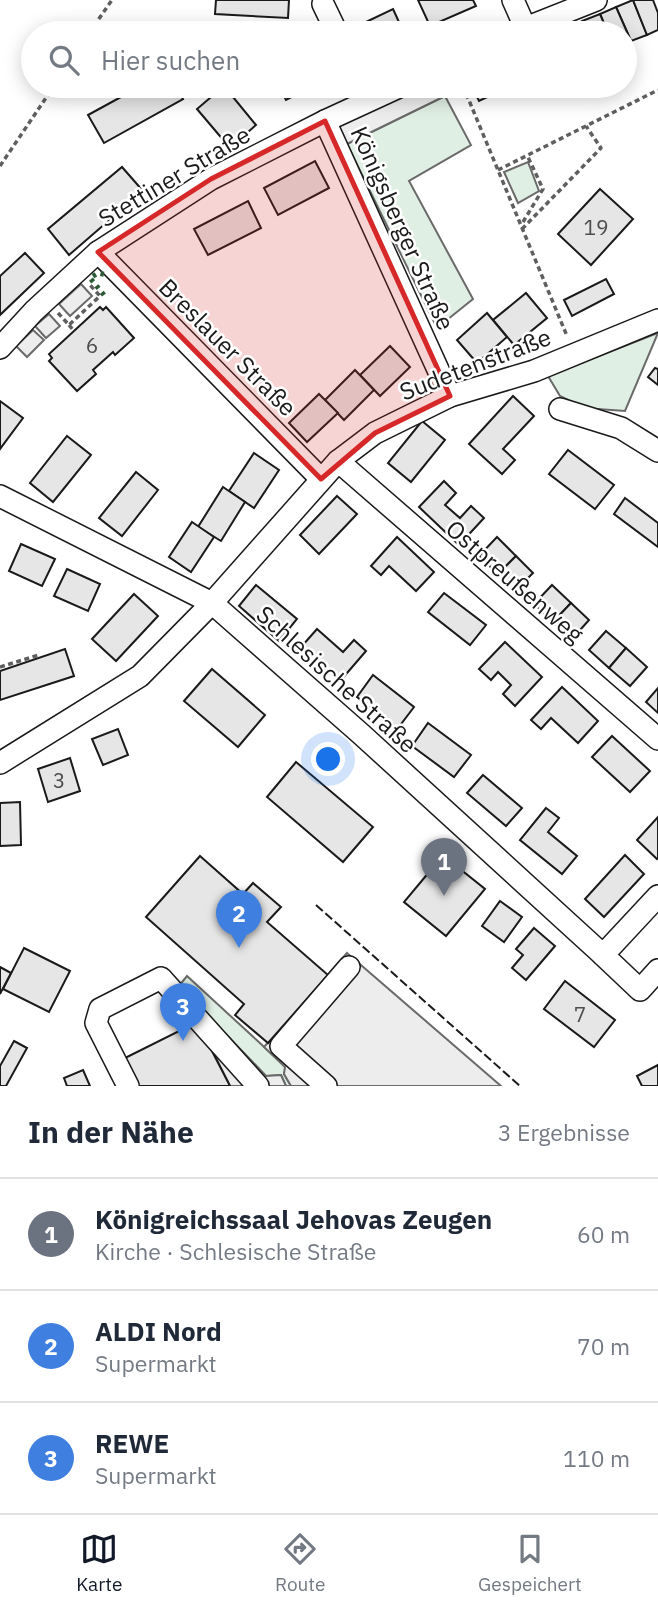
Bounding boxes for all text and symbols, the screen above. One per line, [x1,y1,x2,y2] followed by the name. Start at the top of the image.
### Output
[21,21,637,98] search box
[45,41,83,79] icon: search
[101,43,240,77] text: Hier suchen
[92,118,256,234] street label: Stettiner Straße
[344,121,462,335] street label: Königsberger Straße
[583,213,609,241] house number: 19
[152,271,304,423] street label: Breslauer Straße
[395,320,555,408] street label: Sudetenstraße
[86,331,98,359] house number: 6
[439,512,591,650] street label: Ostpreußenweg
[250,598,424,760] street label: Schlesische Straße
[311,742,345,776] your location
[53,766,65,794] house number: 3
[421,838,467,896] pin: 1
[216,890,262,948] pin: 2
[160,983,206,1041] pin: 3
[574,1000,586,1028] house number: 7
[28,1112,194,1151] text: In der Nähe
[498,1117,630,1147] text: 3 Ergebnisse
[95,1202,492,1236] text: Königreichssaal Jehovas Zeugen
[44,1219,58,1249] text: 1
[577,1219,630,1249] text: 60 m
[95,1236,376,1266] text: Kirche · Schlesische Straße
[95,1314,222,1348] text: ALDI Nord
[44,1331,58,1361] text: 2
[577,1331,630,1361] text: 70 m
[95,1348,217,1378] text: Supermarkt
[95,1426,169,1460] text: REWE
[44,1443,58,1473] text: 3
[563,1443,630,1473] text: 110 m
[95,1460,217,1490] text: Supermarkt
[76,1530,122,1596] tab: Karte
[275,1530,325,1596] tab: Route
[478,1530,582,1596] tab: Gespeichert

